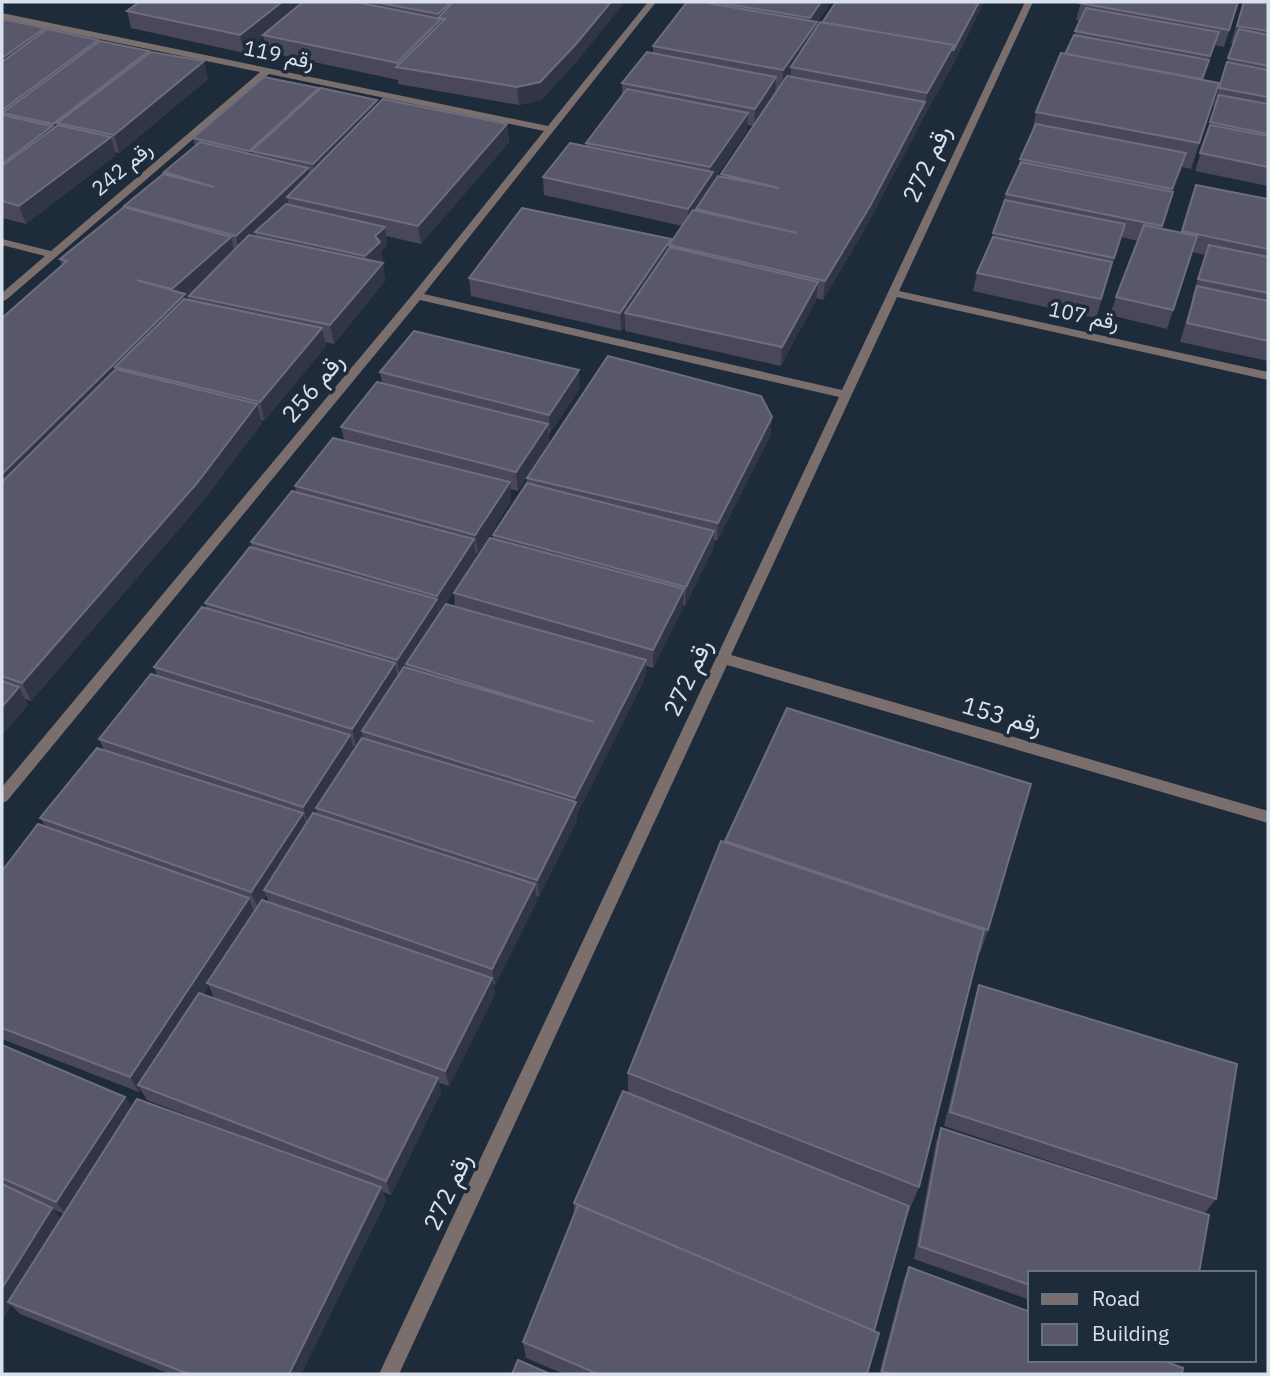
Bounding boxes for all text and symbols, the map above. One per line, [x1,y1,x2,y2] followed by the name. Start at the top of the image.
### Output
[241,33,317,76] street label: رقم 119
[894,120,959,208] street label: رقم 272
[85,135,158,203] street label: رقم 242
[1046,294,1122,337] street label: رقم 107
[274,346,351,430] street label: رقم 256
[655,634,720,722] street label: رقم 272
[958,688,1046,743] street label: رقم 153
[415,1148,480,1236] street label: رقم 272
[1028,1271,1256,1362] legend
[1092,1284,1140,1312] text: Road
[1092,1319,1169,1347] text: Building

